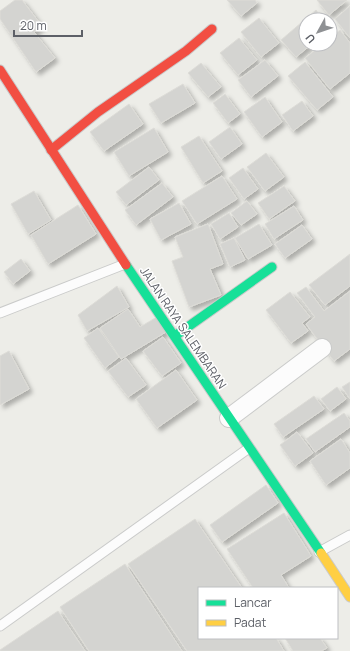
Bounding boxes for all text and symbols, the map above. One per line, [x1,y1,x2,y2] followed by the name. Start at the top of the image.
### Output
[14,12,82,38] scale bar
[298,12,338,52] north arrow
[20,17,47,34] text: 20 m
[302,31,318,47] text: U
[136,263,231,392] street label: JALAN RAYA SALEMBARAN
[198,587,338,639] legend
[234,594,272,611] text: Lancar
[234,614,266,631] text: Padat

